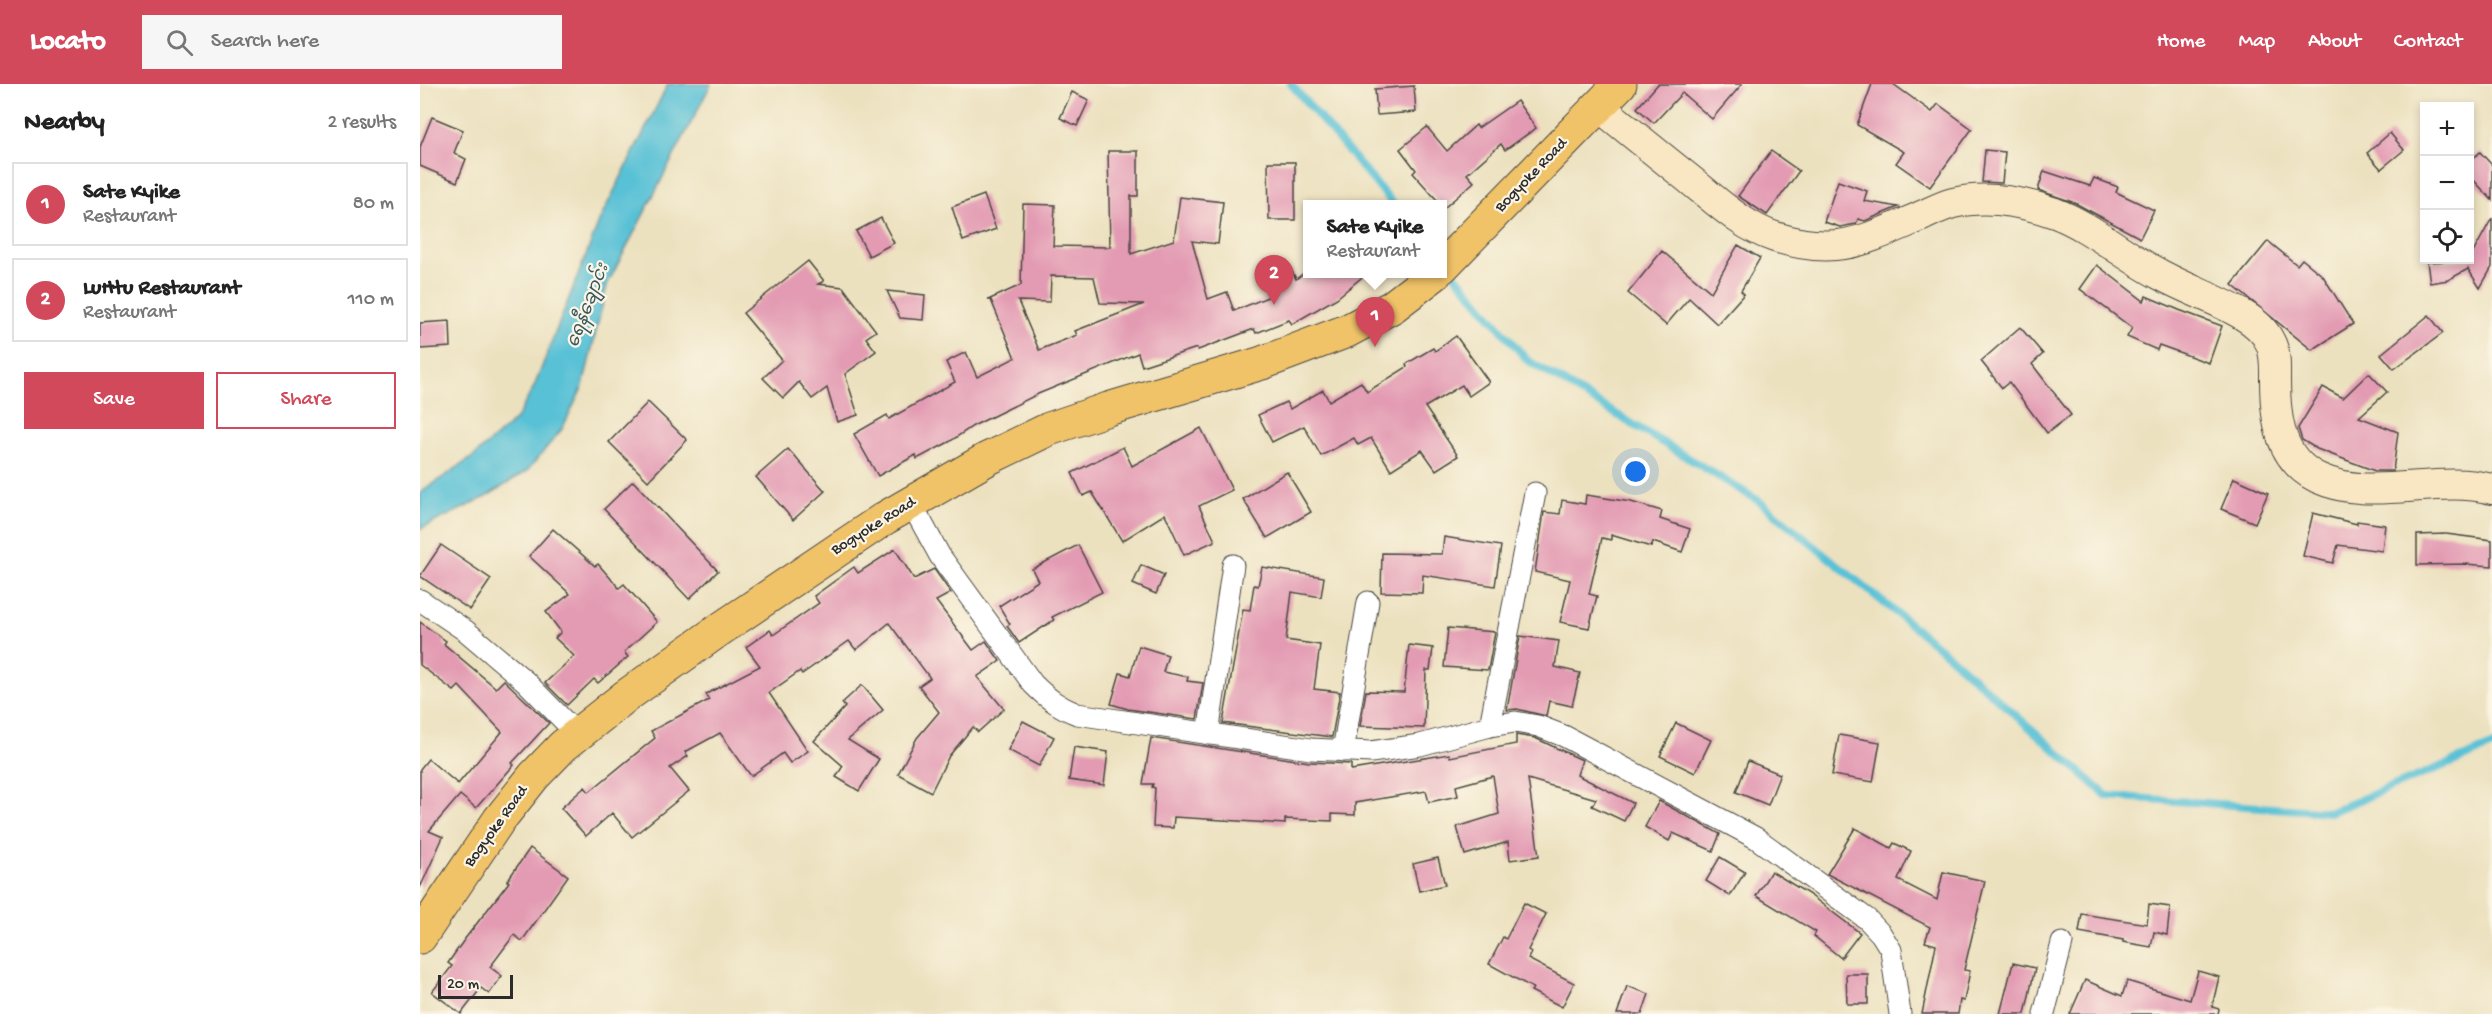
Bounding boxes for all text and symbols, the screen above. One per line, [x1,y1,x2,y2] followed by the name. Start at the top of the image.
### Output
[142,15,562,69] search box
[30,26,106,59] text: Locato
[163,26,196,59] icon: search
[211,29,319,55] text: Search here
[2157,30,2205,55] text: Home
[2238,30,2275,55] text: Map
[2308,30,2361,55] text: About
[2394,30,2462,55] text: Contact
[2420,102,2474,264] map controls
[2420,102,2474,156] button: +
[24,108,105,139] text: Nearby
[327,112,396,135] text: 2 results
[1491,134,1573,218] street label: Bogyoke Road
[2420,156,2474,210] button: −
[83,180,180,206] text: Sate Kyike
[41,193,50,216] text: 1
[353,193,394,216] text: 80 m
[1303,200,1447,278] popup
[83,206,176,229] text: Restaurant
[2420,210,2474,264] button: locate
[1327,215,1423,241] text: Sate Kyike
[1327,241,1419,264] text: Restaurant
[1254,256,1294,305] pin: 2
[559,258,617,351] water label: ရေနီချောင်း
[83,276,240,302] text: LuHtu Restaurant
[41,289,50,312] text: 2
[348,289,394,312] text: 110 m
[1356,298,1394,347] pin: 1
[83,302,176,325] text: Restaurant
[24,372,204,429] button: Save
[216,372,396,429] button: Share
[1621,457,1650,486] your location
[827,493,921,561] street label: Bogyoke Road
[461,781,534,872] street label: Bogyoke Road
[438,972,513,1000] scale bar
[447,976,479,995] text: 20 m

